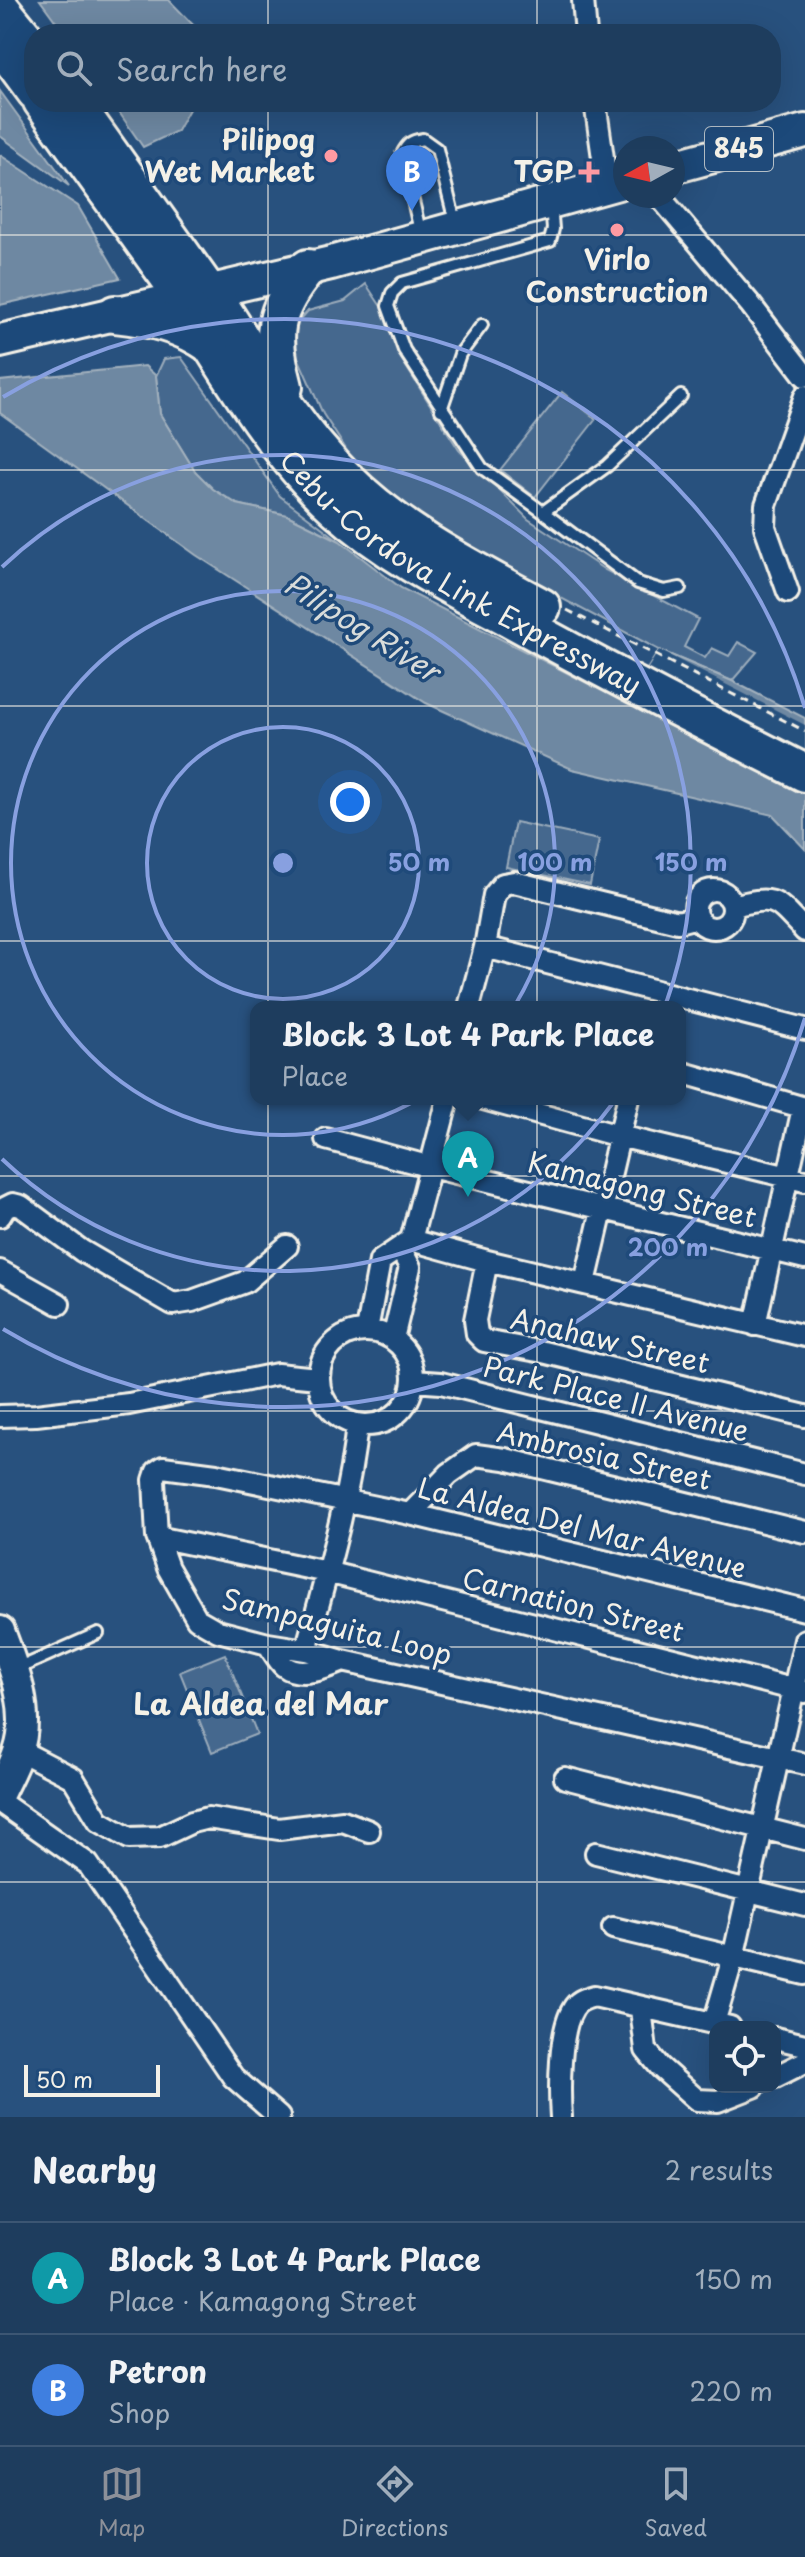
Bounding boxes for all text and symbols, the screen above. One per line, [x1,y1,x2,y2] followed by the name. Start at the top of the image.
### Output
[24,24,781,112] search box
[52,46,96,90] icon: search
[116,46,288,91] text: Search here
[145,117,315,192] place label: Pilipog Wet Market
[705,127,773,171] road number: 845
[613,136,685,208] north arrow
[386,145,438,211] pin: B
[322,147,340,165] marker: Pilipog Wet Market
[514,149,573,192] place label: TGP
[580,163,598,181] marker: TGP
[608,221,626,239] marker: Virlo Construction
[525,237,709,312] place label: Virlo Construction
[270,440,649,705] street label: Cebu-Cordova Link Expressway
[276,560,453,694] water label: Pilipog River
[330,782,370,822] your location
[388,843,450,879] text: 50 m
[518,843,592,879] text: 100 m
[655,843,727,879] text: 150 m
[269,849,297,877] centre of rings
[250,1001,686,1105] popup
[282,1011,654,1056] text: Block 3 Lot 4 Park Place
[282,1056,348,1095] text: Place
[442,1131,494,1197] pin: A
[524,1139,761,1238] street label: Kamagong Street
[628,1228,708,1264] text: 200 m
[507,1296,714,1383] street label: Anahaw Street
[479,1344,754,1451] street label: Park Place II Avenue
[493,1409,716,1500] street label: Ambrosia Street
[414,1465,751,1588] street label: La Aldea Del Mar Avenue
[458,1555,689,1652] street label: Carnation Street
[218,1576,457,1675] street label: Sampaguita Loop
[134,1680,389,1725] district label: La Aldea del Mar
[709,2021,781,2093] map controls
[709,2021,781,2093] button: locate
[24,2061,160,2097] scale bar
[36,2062,93,2095] text: 50 m
[32,2143,157,2195] text: Nearby
[665,2150,773,2189] text: 2 results
[108,2236,481,2281] text: Block 3 Lot 4 Park Place
[48,2259,68,2298] text: A
[695,2259,773,2298] text: 150 m
[108,2281,417,2320] text: Place · Kamagong Street
[108,2348,207,2393] text: Petron
[49,2371,67,2410] text: B
[689,2371,773,2410] text: 220 m
[108,2393,170,2432] text: Shop
[98,2462,145,2543] tab: Map
[341,2462,448,2543] tab: Directions
[644,2462,707,2543] tab: Saved

